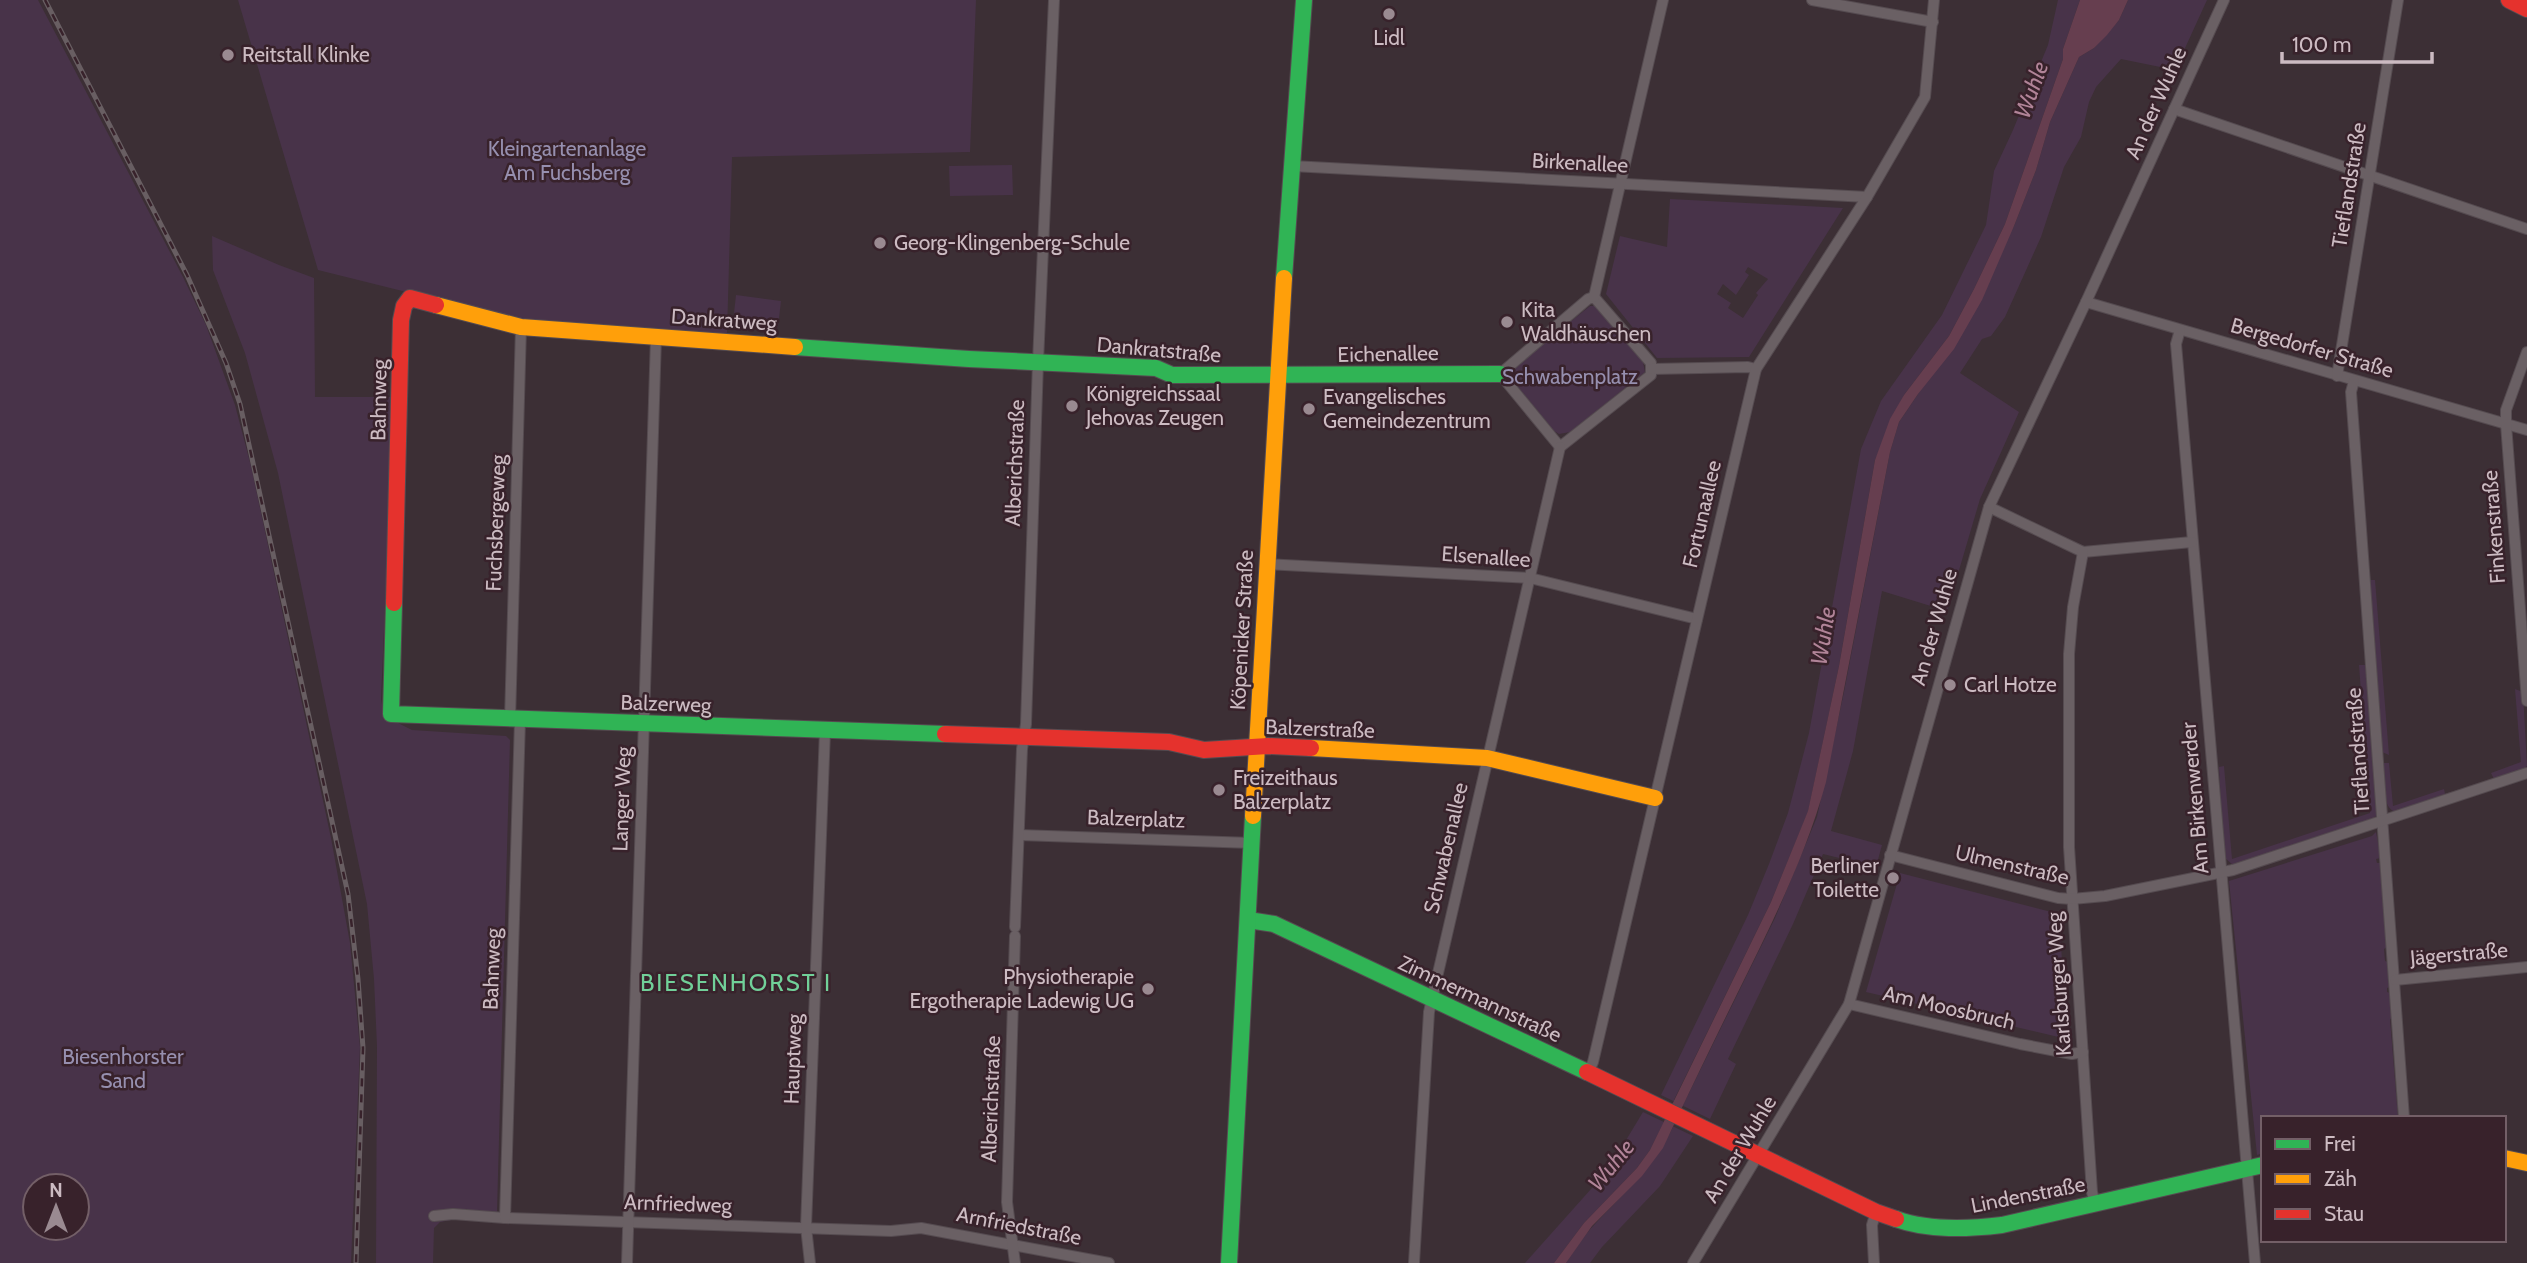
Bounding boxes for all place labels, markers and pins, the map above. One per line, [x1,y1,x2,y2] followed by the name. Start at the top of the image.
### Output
[1381,6,1397,22] marker: Lidl
[1373,25,1405,50] place label: Lidl
[242,42,370,67] place label: Reitstall Klinke
[220,47,236,63] marker: Reitstall Klinke
[894,230,1130,255] place label: Georg-Klingenberg-Schule
[872,235,888,251] marker: Georg-Klingenberg-Schule
[1521,297,1651,346] place label: Kita Waldhäuschen
[1499,314,1515,330] marker: Kita Waldhäuschen
[1085,381,1224,430] place label: Königreichssaal Jehovas Zeugen
[1323,384,1491,433] place label: Evangelisches Gemeindezentrum
[1064,398,1080,414] marker: Königreichssaal Jehovas Zeugen
[1301,401,1317,417] marker: Evangelisches Gemeindezentrum
[1964,672,2057,697] place label: Carl Hotze
[1942,677,1958,693] marker: Carl Hotze
[1233,765,1338,814] place label: Freizeithaus Balzerplatz
[1211,782,1227,798] marker: Freizeithaus Balzerplatz
[1811,853,1879,902] place label: Berliner Toilette
[1885,870,1901,886] marker: Berliner Toilette
[910,964,1134,1013] place label: Physiotherapie Ergotherapie Ladewig UG
[1140,981,1156,997] marker: Physiotherapie Ergotherapie Ladewig UG

